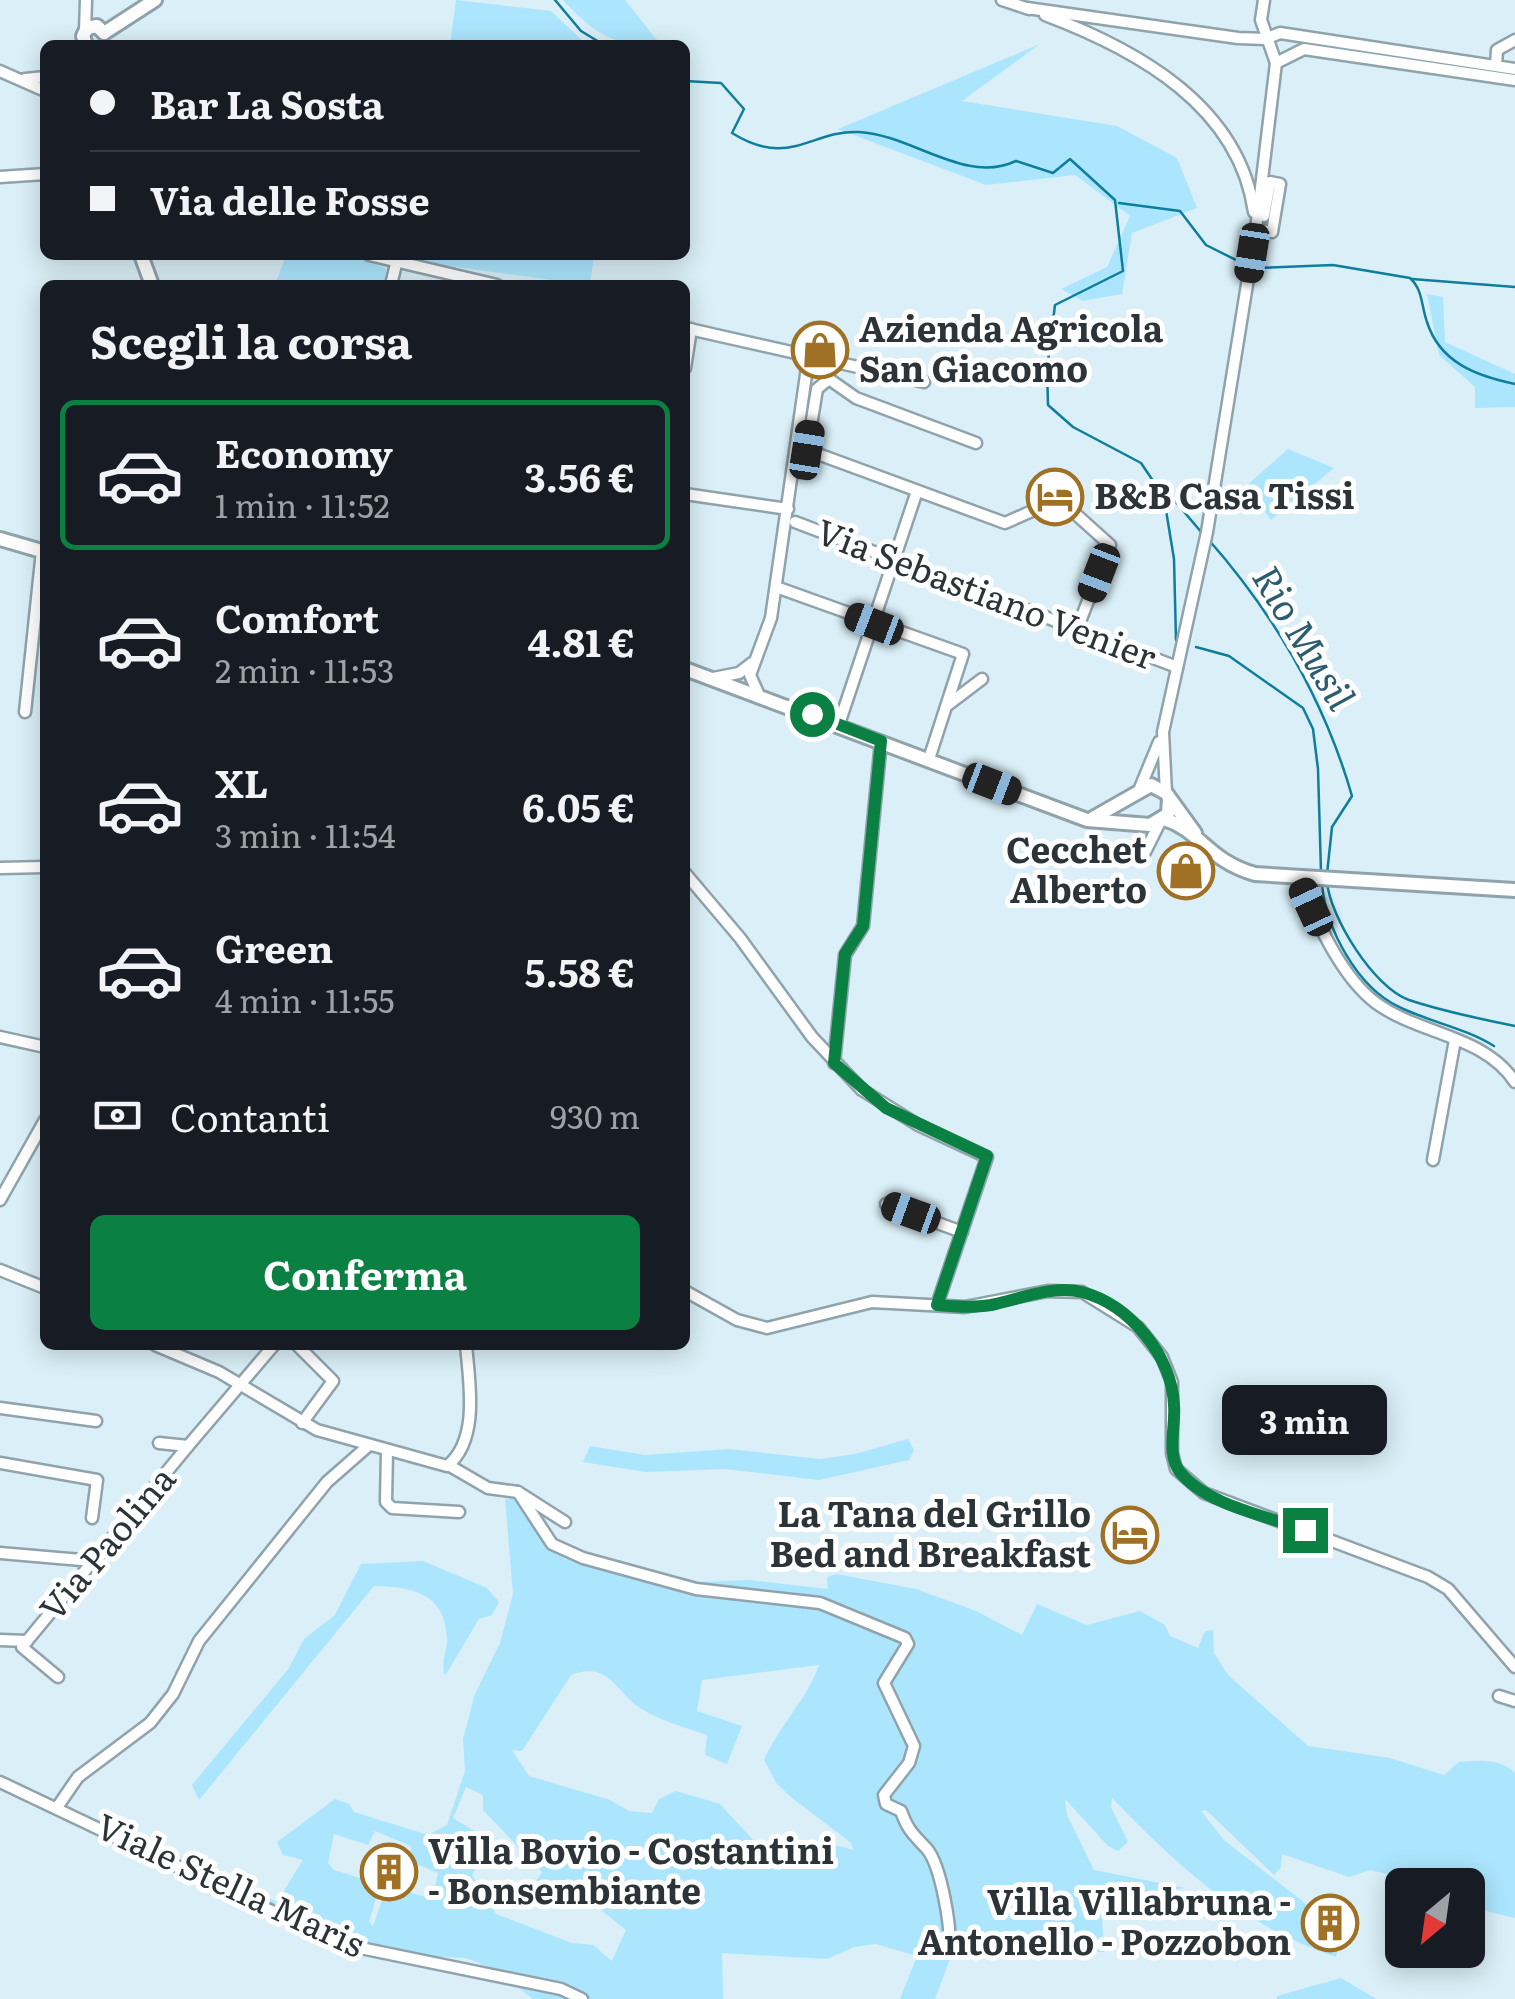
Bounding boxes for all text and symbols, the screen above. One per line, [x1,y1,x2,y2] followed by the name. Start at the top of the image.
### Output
[150,74,384,131] text: Bar La Sosta
[150,170,430,227] text: Via delle Fosse
[1232,221,1272,285] car
[859,301,1164,393] place label: Azienda Agricola San Giacomo
[90,306,412,373] text: Scegli la corsa
[790,320,850,380] shop icon: Azienda Agricola San Giacomo
[787,418,827,482] car
[215,423,393,480] text: Economy
[95,430,185,520] icon: car
[524,447,635,504] text: 3.56 €
[1025,467,1085,527] hotel icon: B&B Casa Tissi
[1094,468,1355,520] place label: B&B Casa Tissi
[215,480,390,528] text: 1 min · 11:52
[810,503,1165,681] street label: Via Sebastiano Venier
[1074,540,1124,606] car
[1240,553,1372,720] water label: Rio Musil
[215,588,379,645] text: Comfort
[95,595,185,685] icon: car
[841,599,907,649] car
[527,612,635,669] text: 4.81 €
[215,645,394,693] text: 2 min · 11:53
[790,692,835,737] route start
[215,753,268,810] text: XL
[959,759,1025,809] car
[95,760,185,850] icon: car
[522,777,635,834] text: 6.05 €
[215,810,396,858] text: 3 min · 11:54
[1006,822,1148,914] place label: Cecchet Alberto
[1156,841,1216,901] shop icon: Cecchet Alberto
[1285,873,1337,941] car
[215,918,333,975] text: Green
[95,925,185,1015] icon: car
[525,942,635,999] text: 5.58 €
[215,975,395,1023] text: 4 min · 11:55
[170,1087,330,1144] text: Contanti
[90,1088,145,1143] icon: cash
[550,1091,640,1139] text: 930 m
[878,1189,944,1237] car
[90,1215,640,1330] button: Conferma
[1222,1385,1388,1455] callout: 3 min
[1259,1396,1350,1444] text: 3 min
[25,1453,186,1631] street label: Via Paolina
[769,1486,1092,1578] place label: La Tana del Grillo Bed and Breakfast
[1100,1505,1160,1565] hotel icon: La Tana del Grillo Bed and Breakfast
[1283,1508,1328,1553] route end
[88,1798,374,1968] street label: Viale Stella Maris
[428,1823,834,1915] place label: Villa Bovio - Costantini - Bonsembiante
[359,1842,419,1902] building icon: Villa Bovio - Costantini - Bonsembiante
[1385,1868,1485,1968] north arrow
[1385,1868,1485,1968] map controls
[918,1874,1291,1966] place label: Villa Villabruna - Antonello - Pozzobon
[1300,1893,1360,1953] building icon: Villa Villabruna - Antonello - Pozzobon

